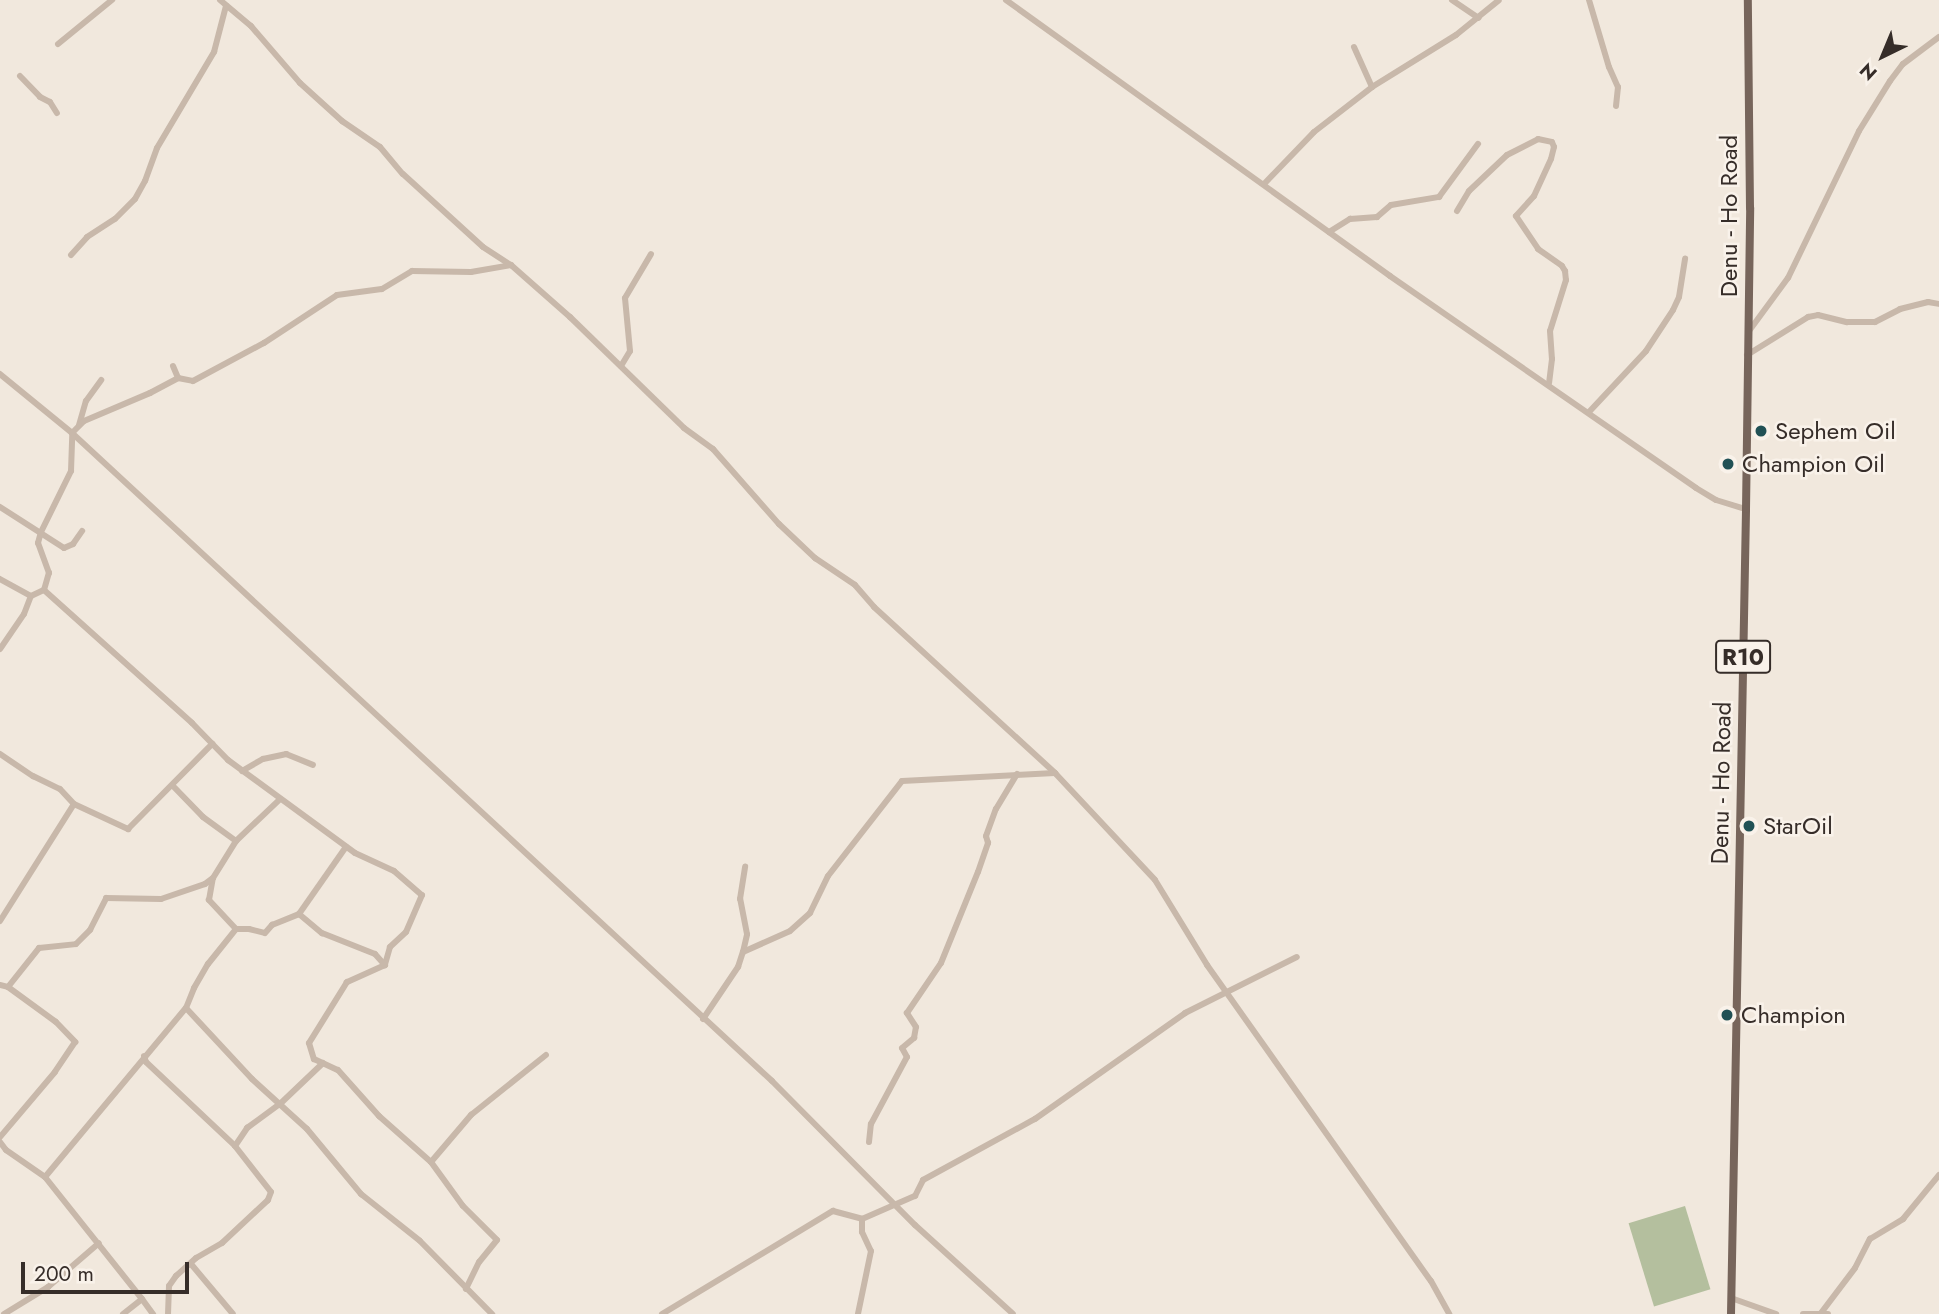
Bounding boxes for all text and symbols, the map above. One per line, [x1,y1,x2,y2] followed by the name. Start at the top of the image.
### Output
[1848,21,1918,91] north arrow
[1854,57,1883,87] text: N
[1715,135,1743,297] street label: Denu - Ho Road
[1775,417,1896,445] place label: Sephem Oil
[1753,423,1769,439] marker: Sephem Oil
[1742,450,1885,478] place label: Champion Oil
[1720,456,1736,472] marker: Champion Oil
[1715,638,1771,677] road number: R10
[1705,701,1737,865] street label: Denu - Ho Road
[1763,812,1833,840] place label: StarOil
[1741,818,1757,834] marker: StarOil
[1741,1001,1846,1029] place label: Champion
[1719,1007,1735,1023] marker: Champion
[24,1248,192,1292] scale bar
[34,1259,94,1289] text: 200 m

